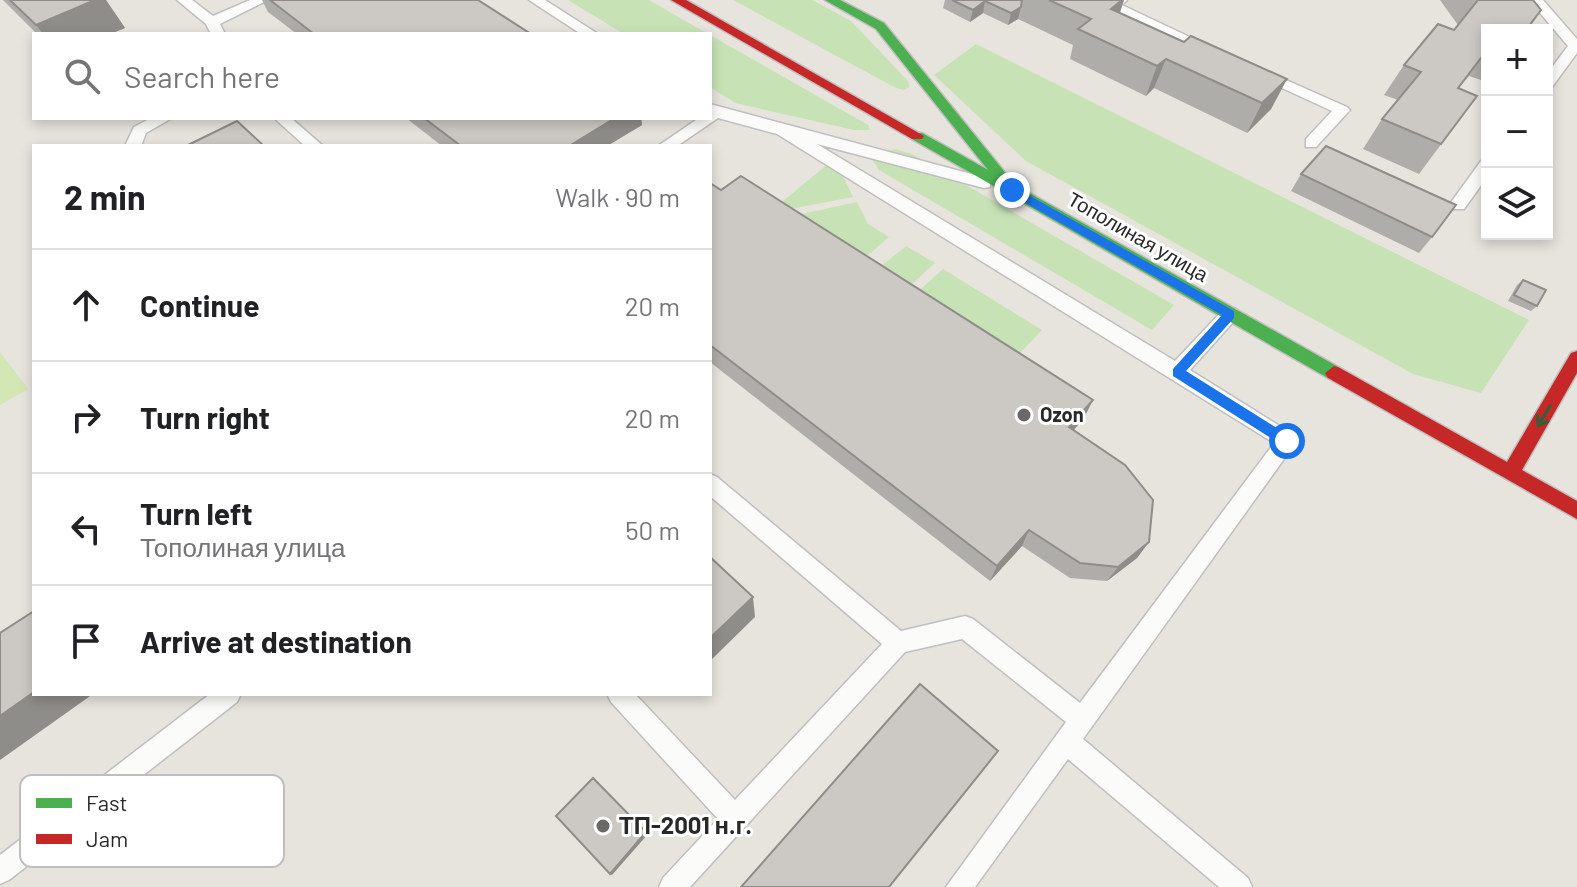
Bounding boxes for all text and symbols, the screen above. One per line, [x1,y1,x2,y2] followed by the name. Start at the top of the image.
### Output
[1481,24,1553,240] map controls
[1481,24,1553,96] button: +
[32,32,712,120] search box
[60,54,104,98] icon: search
[124,58,280,94] text: Search here
[1481,96,1553,168] button: −
[1481,168,1553,240] button: layers
[994,172,1030,208] route end
[64,176,146,217] text: 2 min
[555,181,680,212] text: Walk · 90 m
[1064,186,1214,286] street label: Тополиная улица
[64,283,108,327] icon: ahead
[140,287,260,323] text: Continue
[625,290,680,321] text: 20 m
[64,395,108,439] icon: right
[140,399,270,435] text: Turn right
[625,402,680,433] text: 20 m
[1040,402,1084,426] place label: Ozon
[1536,404,1552,427] one-way arrow
[1015,406,1033,424] marker: Ozon
[1269,423,1305,459] route start
[140,495,253,531] text: Turn left
[64,507,108,551] icon: left
[625,514,680,545] text: 50 m
[140,531,346,562] text: Тополиная улица
[64,619,108,663] icon: arrive
[140,623,412,659] text: Arrive at destination
[20,775,284,867] legend
[86,789,128,815] text: Fast
[619,810,752,839] place label: ТП-2001 н.г.
[594,817,612,835] marker: ТП-2001 н.г.
[86,825,128,851] text: Jam

